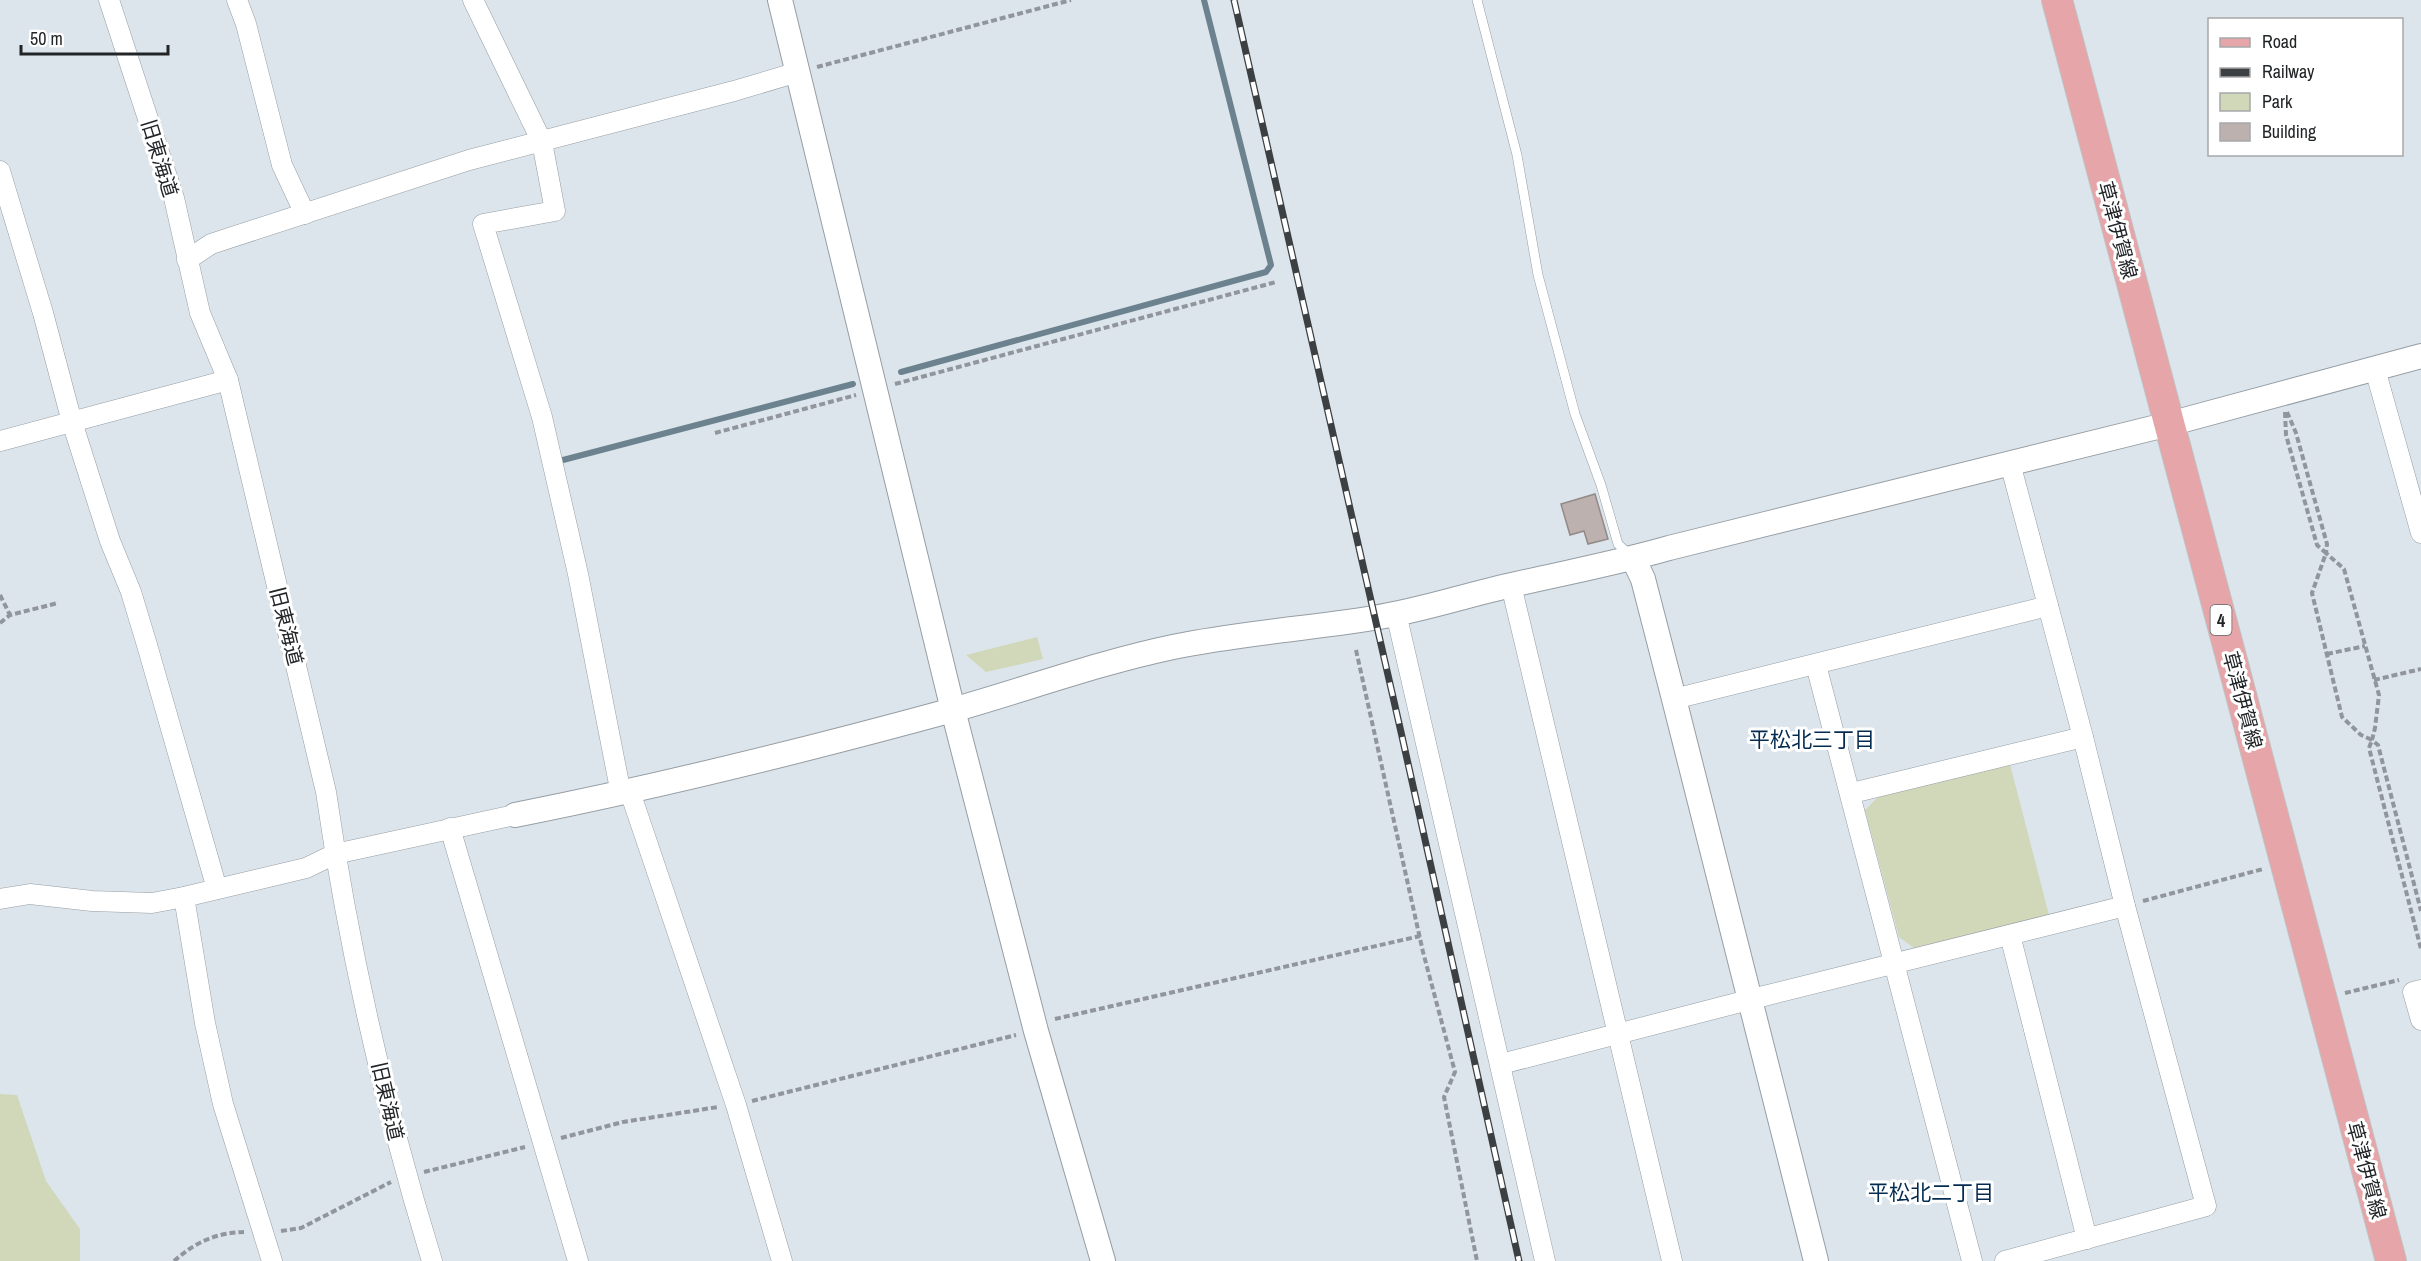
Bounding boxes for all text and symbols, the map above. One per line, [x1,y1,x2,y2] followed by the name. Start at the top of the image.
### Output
[21,18,168,56] scale bar
[2208,18,2403,156] legend
[30,26,63,51] text: 50 m
[2262,29,2297,54] text: Road
[2262,59,2315,84] text: Railway
[2262,89,2293,114] text: Park
[135,116,185,200] street label: 旧東海道
[2262,119,2317,144] text: Building
[2092,178,2144,282] street label: 草津伊賀線
[264,584,310,668] street label: 旧東海道
[2210,605,2232,635] road number: 4
[2217,648,2269,752] street label: 草津伊賀線
[1749,725,1875,754] district label: 平松北三丁目
[366,1059,410,1143] street label: 旧東海道
[2341,1118,2393,1222] street label: 草津伊賀線
[1868,1178,1994,1207] district label: 平松北二丁目

